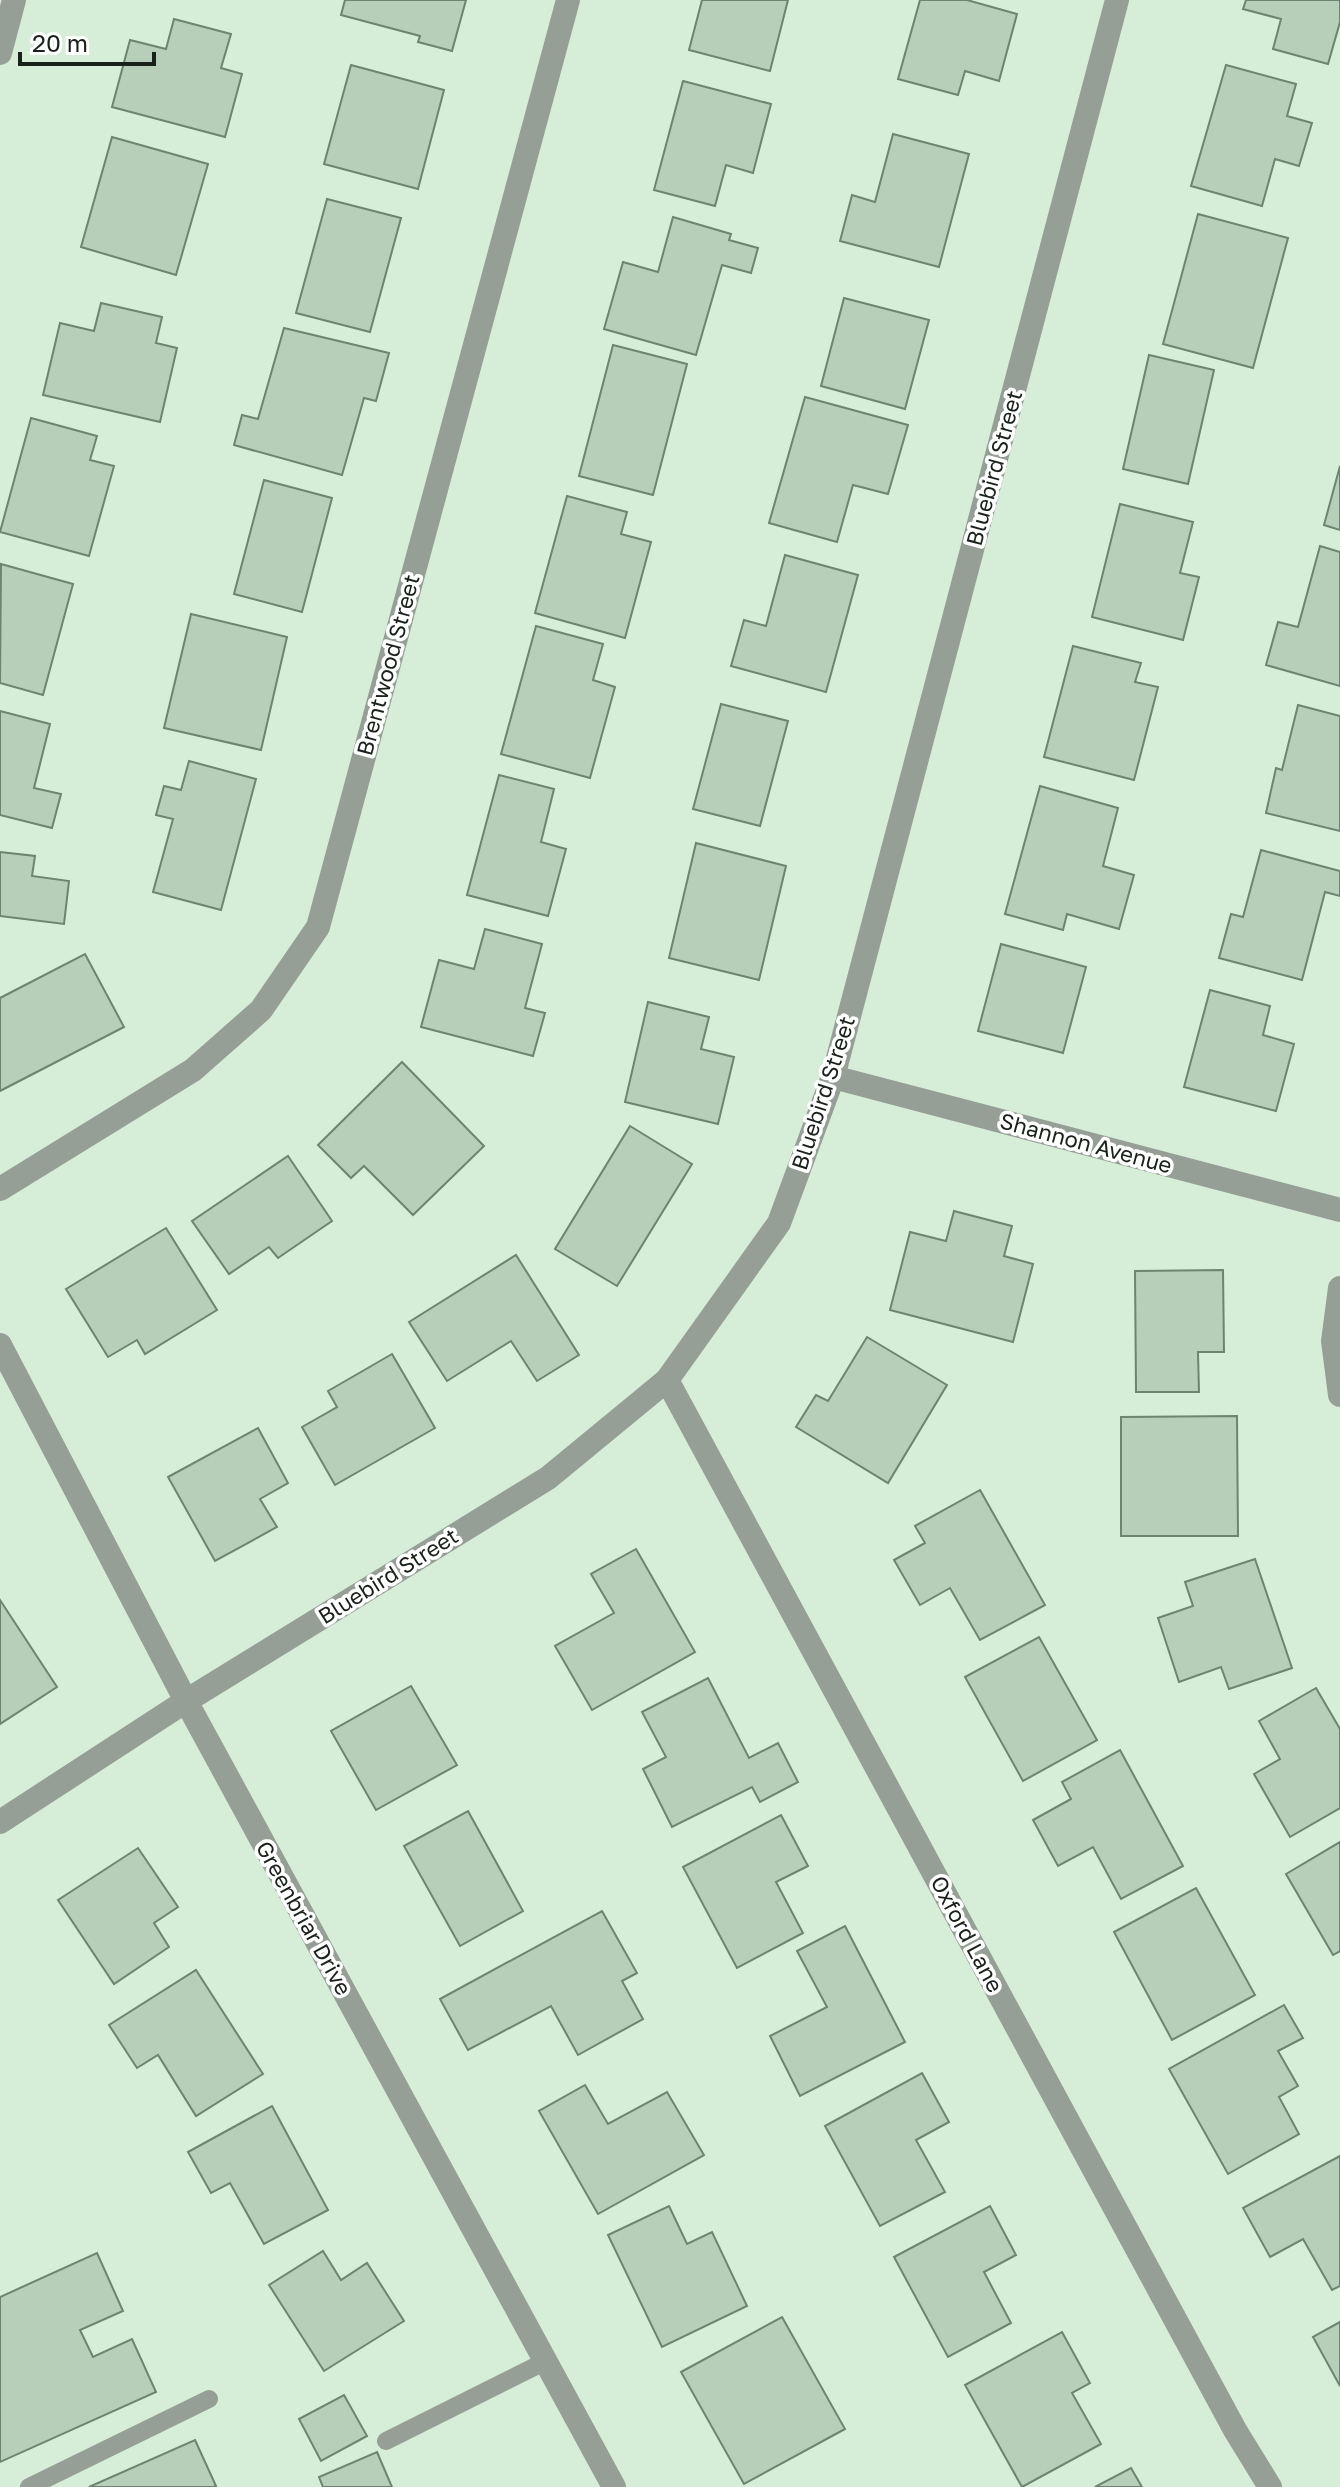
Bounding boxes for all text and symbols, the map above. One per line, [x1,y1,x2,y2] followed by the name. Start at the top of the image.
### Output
[20,16,154,66] scale bar
[32,28,88,57] text: 20 m
[960,387,1027,549] street label: Bluebird Street
[350,571,425,758] street label: Brentwood Street
[785,1013,860,1173] street label: Bluebird Street
[997,1107,1175,1178] street label: Shannon Avenue
[313,1522,463,1629] street label: Bluebird Street
[251,1836,358,1999] street label: Greenbriar Drive
[925,1871,1009,1997] street label: Oxford Lane

